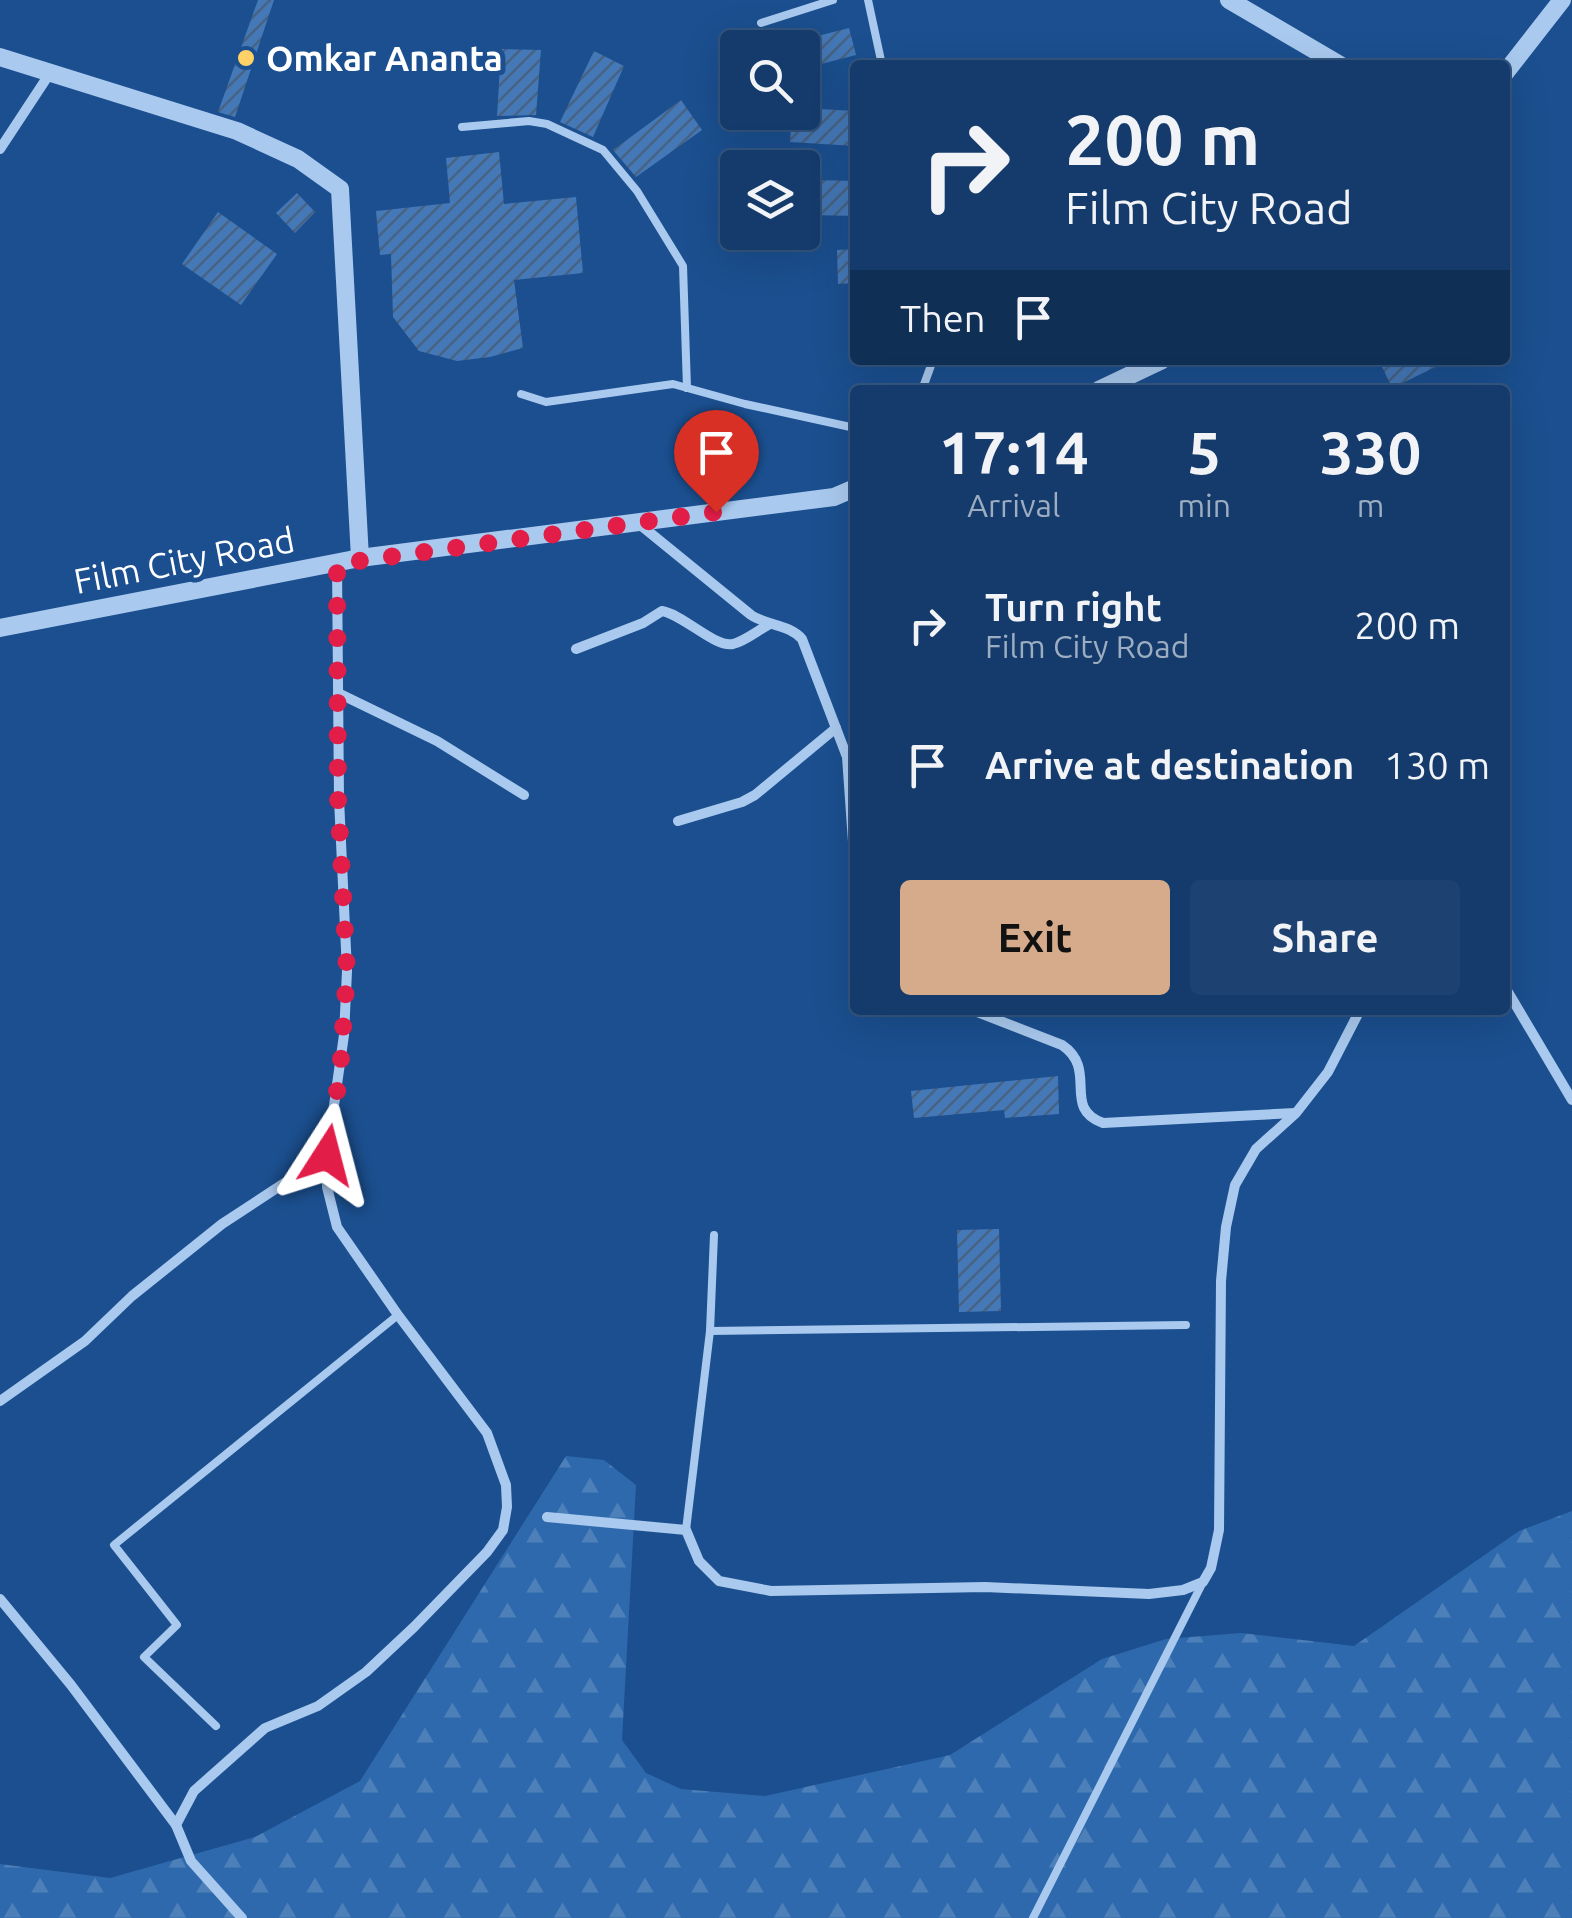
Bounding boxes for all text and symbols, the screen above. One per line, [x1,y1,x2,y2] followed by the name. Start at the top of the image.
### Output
[720,30,820,250] map controls
[720,30,820,130] button: search
[266,38,503,78] place label: Omkar Ananta
[235,47,257,69] marker: Omkar Ananta
[900,100,1030,230] icon: right
[1065,100,1260,178] text: 200 m
[720,150,820,250] button: layers
[1065,182,1353,233] text: Film City Road
[1006,290,1061,345] icon: arrive
[900,297,986,339] text: Then
[674,410,759,513] pin
[939,418,1089,485] text: 17:14
[1187,418,1221,485] text: 5
[1320,418,1421,485] text: 330
[689,425,744,480] icon: arrive
[967,487,1060,523] text: Arrival
[1177,487,1231,523] text: min
[1357,487,1384,523] text: m
[70,519,298,601] street label: Film City Road
[985,586,1162,628] text: Turn right
[900,598,955,653] icon: right
[1354,604,1460,646] text: 200 m
[985,628,1189,664] text: Film City Road
[900,738,955,793] icon: arrive
[985,744,1354,786] text: Arrive at destination
[1384,744,1490,786] text: 130 m
[900,880,1170,995] button: Exit
[1190,880,1460,995] button: Share
[275,1103,379,1207] position arrow

